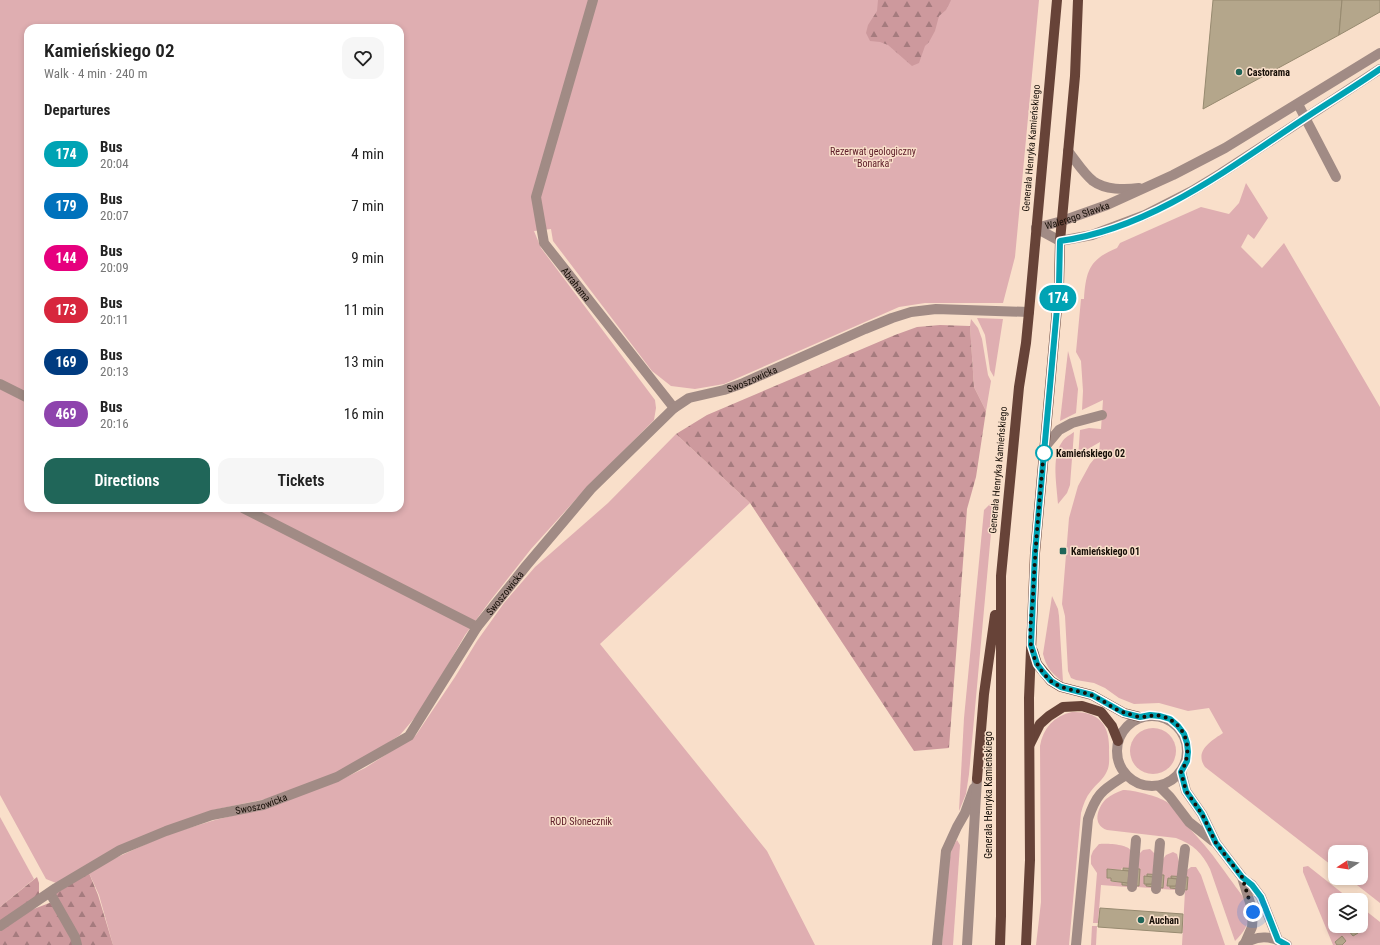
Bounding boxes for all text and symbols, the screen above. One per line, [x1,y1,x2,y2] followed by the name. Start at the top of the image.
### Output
[342,37,384,79] button: heart
[44,39,175,62] text: Kamieńskiego 02
[44,66,148,81] text: Walk · 4 min · 240 m
[1234,67,1244,77] marker: Castorama
[1247,67,1290,78] place label: Castorama
[1020,84,1042,212] street label: Generała Henryka Kamieńskiego
[44,101,110,119] text: Departures
[100,138,123,156] text: Bus
[351,145,384,163] text: 4 min
[55,146,77,162] text: 174
[830,146,916,169] park label: Rezerwat geologiczny "Bonarka"
[100,156,129,171] text: 20:04
[100,190,123,208] text: Bus
[351,197,384,215] text: 7 min
[55,198,77,214] text: 179
[1044,199,1111,231] street label: Walerego Sławka
[100,208,129,223] text: 20:07
[100,242,123,260] text: Bus
[351,249,384,267] text: 9 min
[55,250,77,266] text: 144
[100,260,129,275] text: 20:09
[560,265,593,303] street label: Abrahama
[1035,285,1081,311] line badge: 174
[1047,290,1069,306] text: 174
[100,294,123,312] text: Bus
[344,301,384,319] text: 11 min
[55,302,77,318] text: 173
[100,312,129,327] text: 20:11
[100,346,123,364] text: Bus
[344,353,384,371] text: 13 min
[55,354,77,370] text: 169
[725,363,779,394] street label: Swoszowicka
[100,364,129,379] text: 20:13
[100,398,123,416] text: Bus
[344,405,384,423] text: 16 min
[55,406,77,422] text: 469
[987,406,1009,534] street label: Generała Henryka Kamieńskiego
[100,416,129,431] text: 20:16
[1035,444,1053,462] marker: Kamieńskiego 02
[1056,448,1125,459] place label: Kamieńskiego 02
[44,458,210,504] button: Directions
[218,458,384,504] button: Tickets
[1058,546,1068,556] marker: Kamieńskiego 01
[1071,546,1140,557] place label: Kamieńskiego 01
[484,568,526,617] street label: Swoszowicka
[983,731,994,859] street label: Generała Henryka Kamieńskiego
[234,791,289,816] street label: Swoszowicka
[550,816,613,827] park label: ROD Słonecznik
[1328,845,1368,885] north arrow
[1328,845,1368,933] map controls
[1328,893,1368,933] button: layers
[1243,902,1263,922] your location
[1136,915,1146,925] marker: Auchan
[1149,915,1179,926] place label: Auchan

